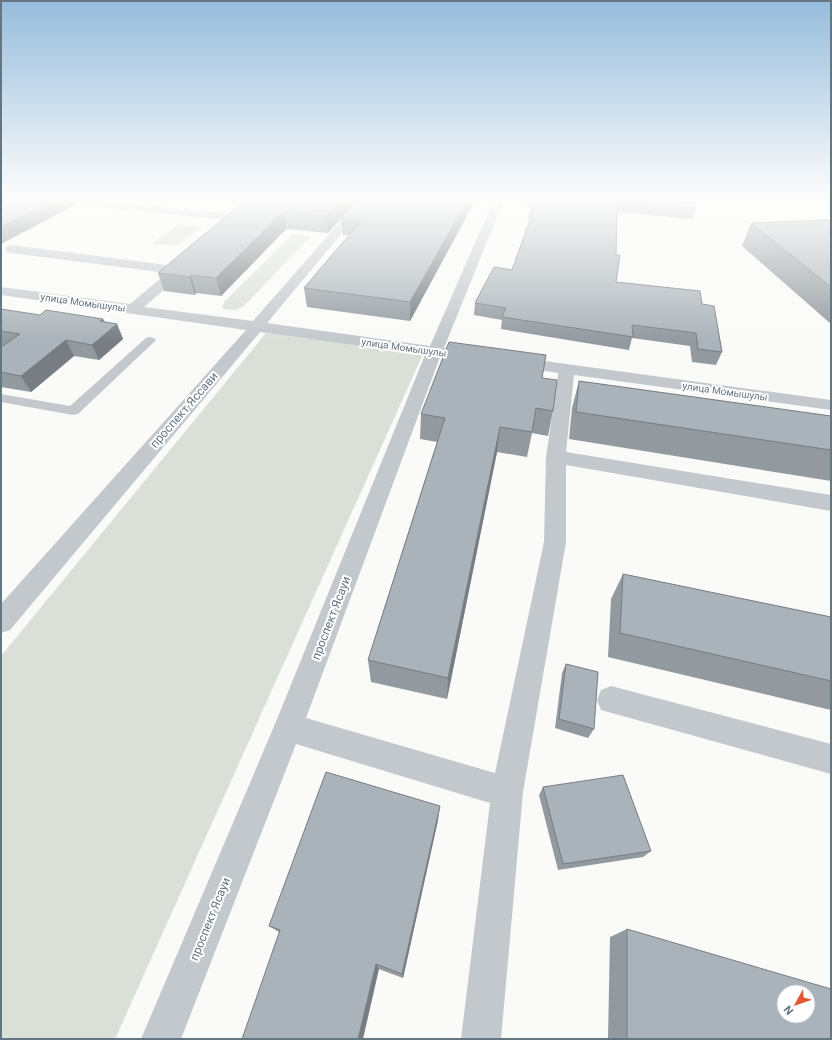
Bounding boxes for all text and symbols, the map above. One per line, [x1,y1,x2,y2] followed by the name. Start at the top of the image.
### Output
[40,291,126,314] street label: улица Момышулы
[361,336,447,359] street label: улица Момышулы
[147,369,221,451] street label: проспект Яссави
[682,380,768,403] street label: улица Момышулы
[309,574,353,662] street label: проспект Ясауи
[187,875,233,963] street label: проспект Ясауи
[776,984,816,1024] north arrow
[781,1003,796,1017] text: N

